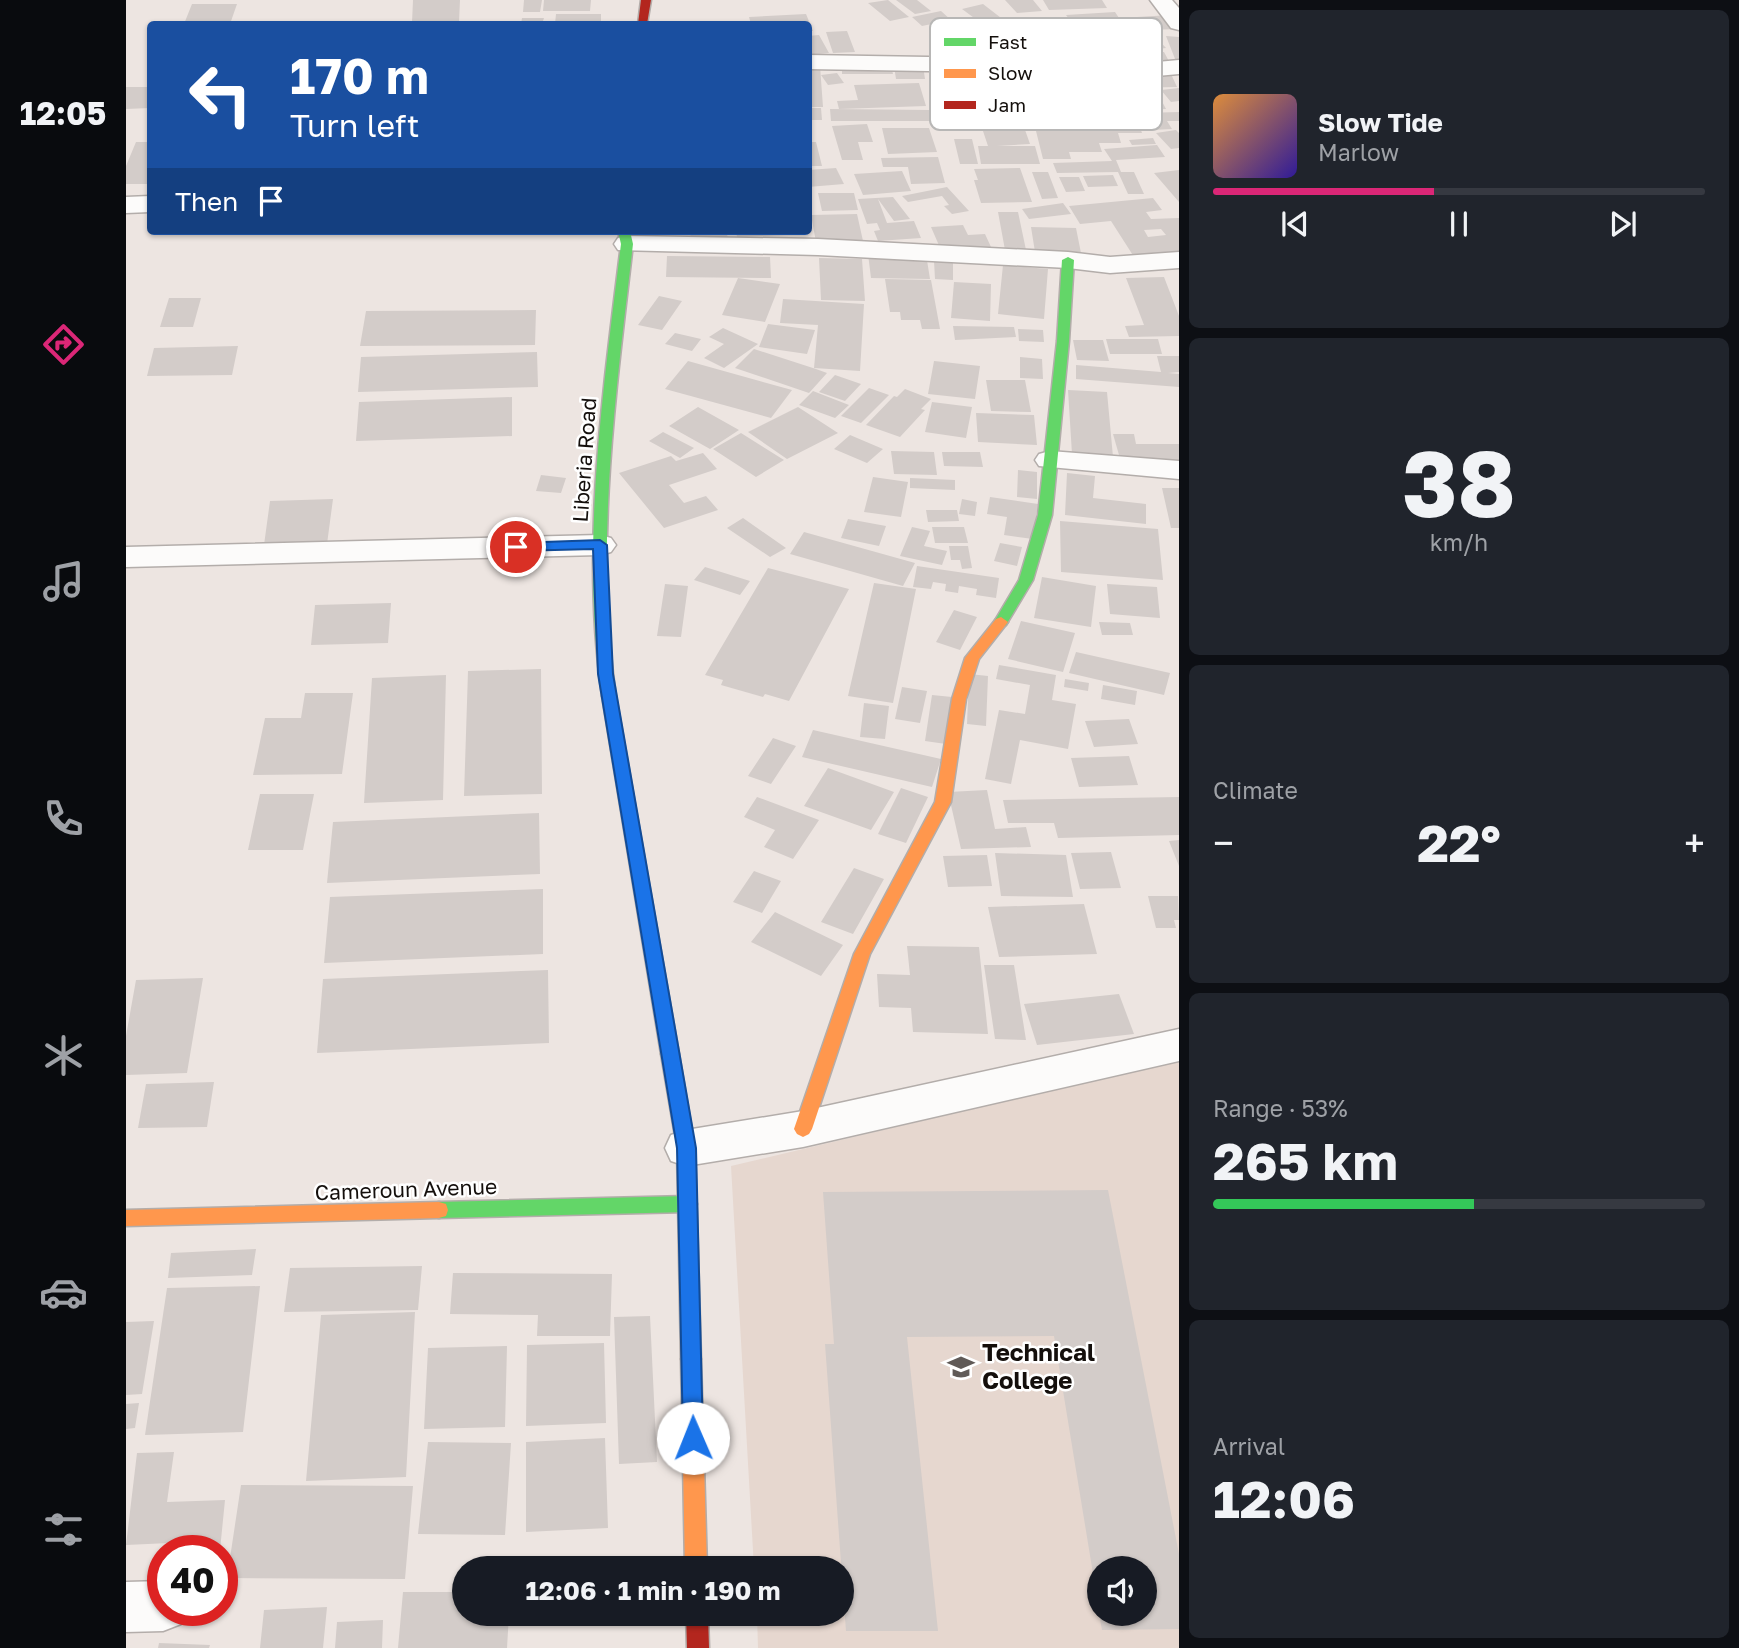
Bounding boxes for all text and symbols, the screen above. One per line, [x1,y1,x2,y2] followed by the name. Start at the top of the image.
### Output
[930,18,1162,130] legend
[988,30,1027,53] text: Fast
[290,46,429,105] text: 170 m
[175,49,266,140] icon: left
[988,61,1033,84] text: Slow
[988,93,1026,116] text: Jam
[20,94,106,132] text: 12:05
[290,106,419,144] text: Turn left
[1318,107,1443,138] text: Slow Tide
[1318,138,1399,166] text: Marlow
[252,182,290,220] icon: arrive
[175,186,238,217] text: Then
[1276,205,1314,243] icon: previous
[1440,205,1478,243] icon: pause
[1604,205,1642,243] icon: next
[39,320,88,369] icon: directions
[567,397,601,523] street label: Liberia Road
[1402,428,1516,537] text: 38
[486,517,546,577] pin
[497,528,535,566] icon: arrive
[1430,528,1488,556] text: km/h
[39,557,88,606] icon: music
[1213,776,1298,804] text: Climate
[39,794,88,843] icon: phone
[1417,811,1501,873] text: 22°
[1213,820,1234,865] text: −
[1684,820,1705,865] text: +
[39,1031,88,1080] icon: climate
[1213,1094,1348,1122] text: Range · 53%
[1213,1129,1398,1191] text: 265 km
[314,1173,498,1205] street label: Cameroun Avenue
[39,1268,88,1317] icon: car
[982,1337,1095,1394] place label: Technical College
[946,1352,976,1382] school or university icon: Technical College
[656,1401,730,1475] position arrow
[1213,1432,1285,1460] text: Arrival
[1213,1467,1355,1529] text: 12:06
[39,1505,88,1554] icon: filters
[147,1535,238,1626] speed limit sign: 40
[1087,1556,1157,1626] map controls
[1087,1556,1157,1626] button: sound
[525,1575,781,1606] text: 12:06 · 1 min · 190 m

